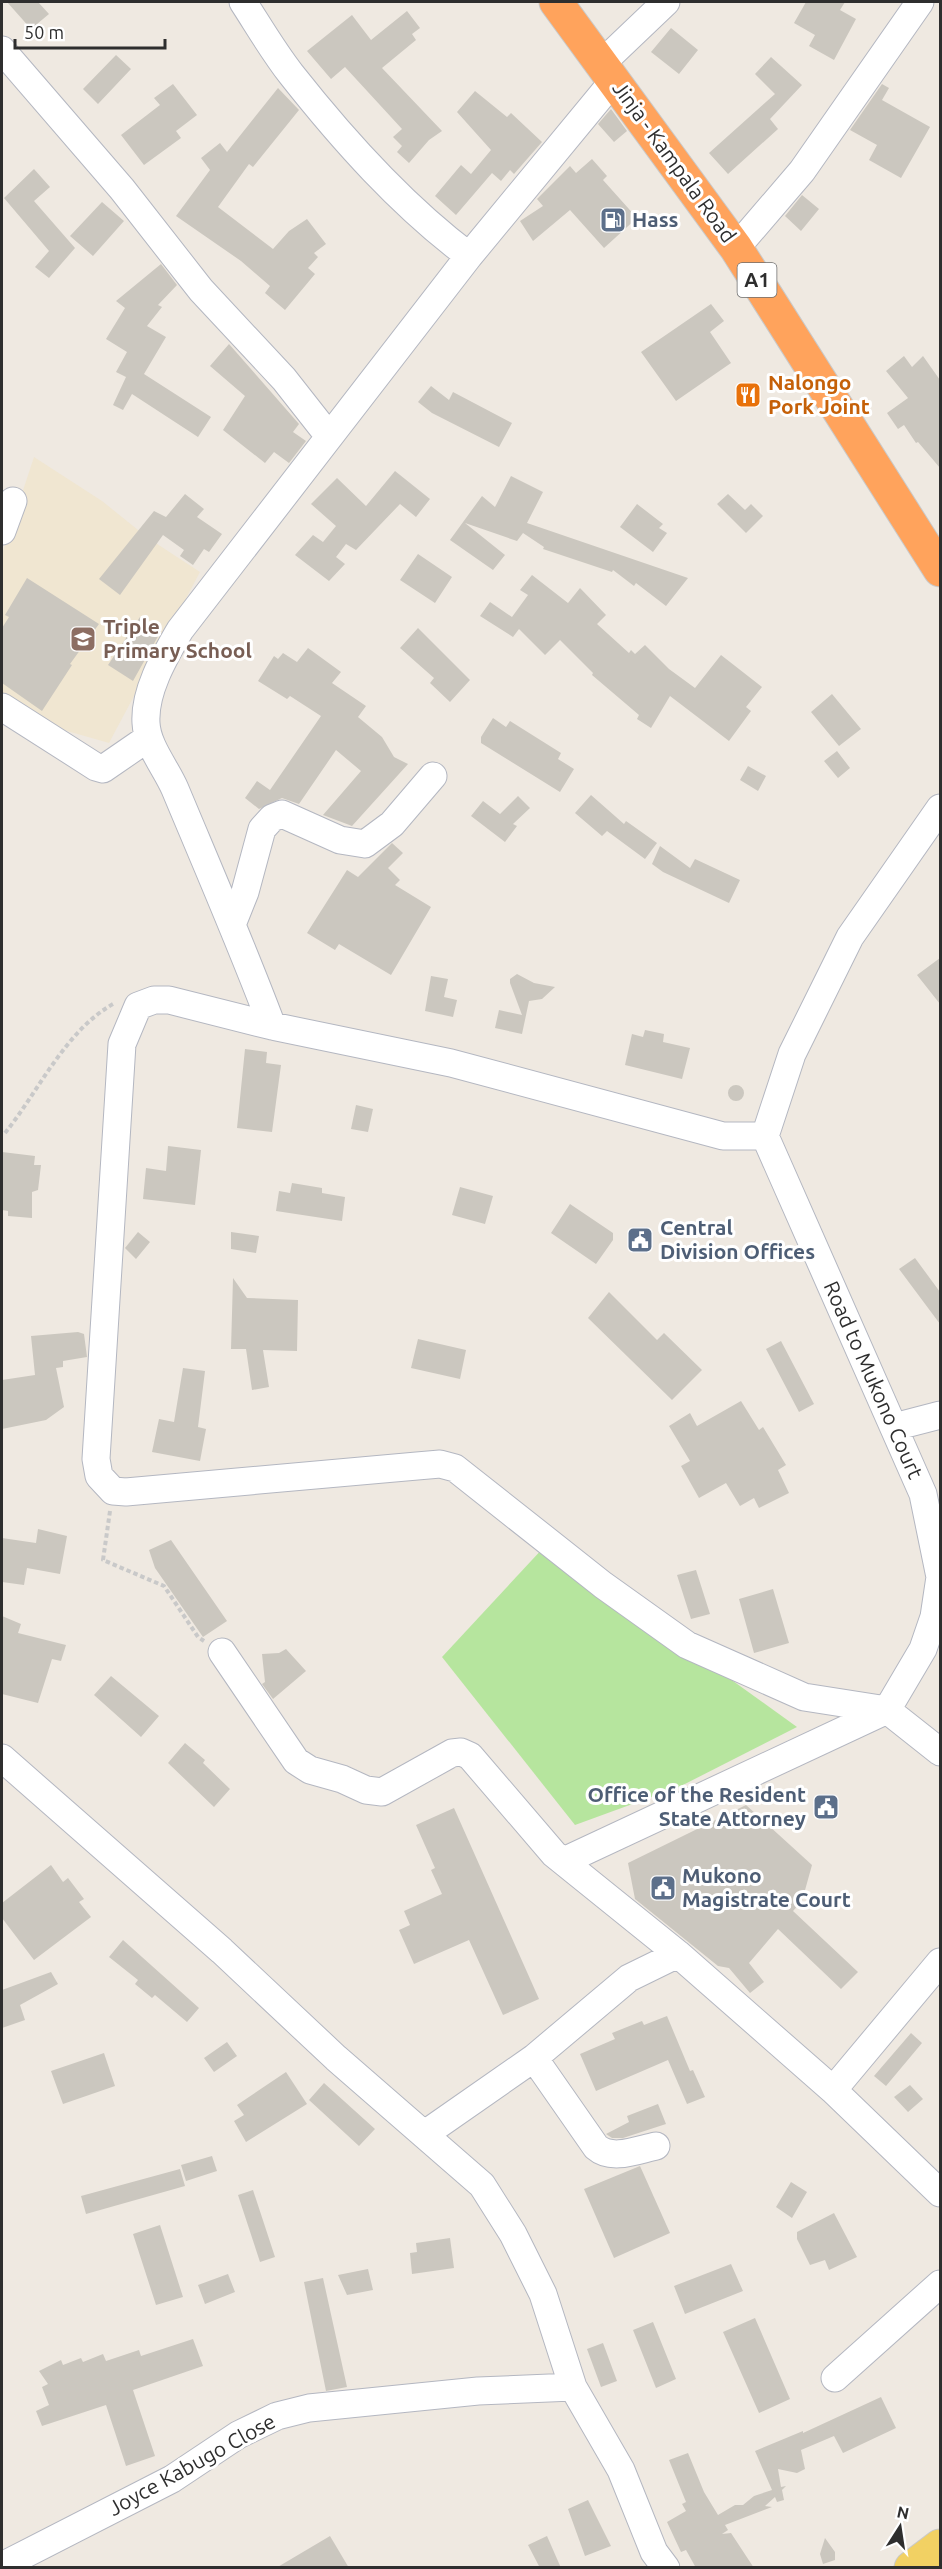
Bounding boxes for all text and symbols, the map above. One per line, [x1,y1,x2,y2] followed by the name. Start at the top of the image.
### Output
[15,12,165,50] scale bar
[24,22,64,42] text: 50 m
[608,76,741,247] street label: Jinja - Kampala Road
[598,205,628,235] fuel station icon: Hass
[632,207,679,231] place label: Hass
[738,263,777,297] road number: A1
[768,370,870,418] place label: Nalongo Pork Joint
[733,380,763,410] restaurant icon: Nalongo Pork Joint
[103,614,252,662] place label: Triple Primary School
[68,624,98,654] school or university icon: Triple Primary School
[660,1215,815,1263] place label: Central Division Offices
[625,1225,655,1255] public building icon: Central Division Offices
[820,1277,928,1482] street label: Road to Mukono Court
[588,1782,806,1830] place label: Office of the Resident State Attorney
[811,1792,841,1822] public building icon: Office of the Resident State Attorney
[682,1863,851,1911] place label: Mukono Magistrate Court
[648,1873,678,1903] public building icon: Mukono Magistrate Court
[104,2408,279,2520] street label: Joyce Kabugo Close
[870,2497,930,2557] north arrow
[895,2502,911,2522] text: N

